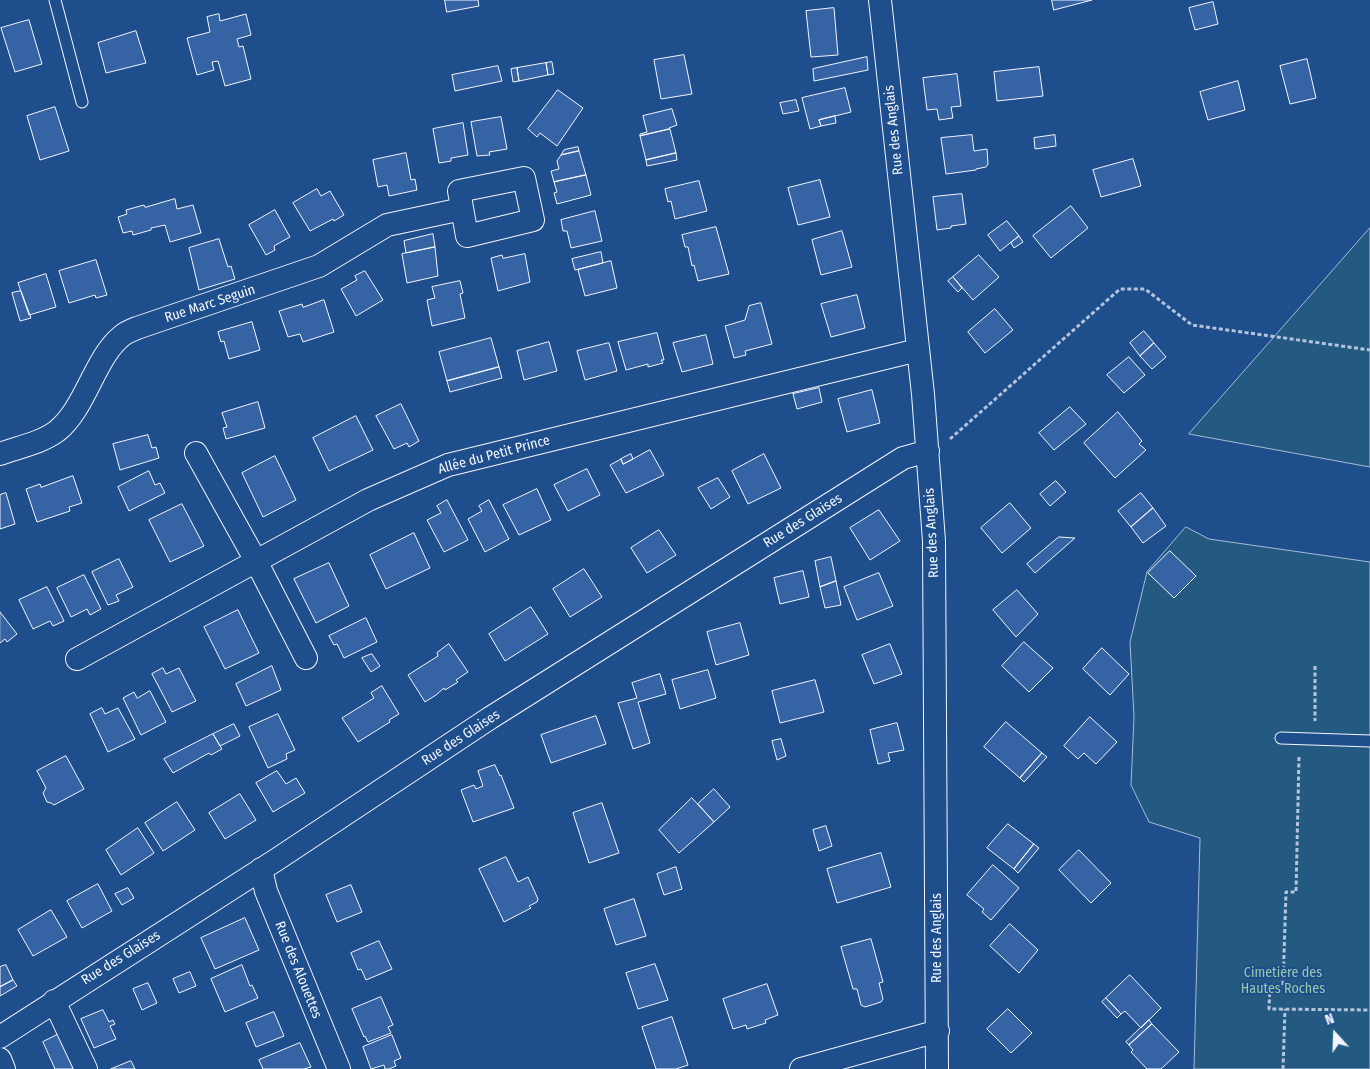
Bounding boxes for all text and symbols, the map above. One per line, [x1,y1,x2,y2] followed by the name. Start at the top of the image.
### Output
[881,84,907,176] street label: Rue des Anglais
[163,281,257,327] street label: Rue Marc Seguin
[436,432,552,478] street label: Allée du Petit Prince
[921,488,943,578] street label: Rue des Anglais
[760,490,846,552] street label: Rue des Glaises
[419,707,503,769] street label: Rue des Glaises
[929,893,945,983] street label: Rue des Anglais
[271,919,325,1021] street label: Rue des Alouettes
[78,927,164,989] street label: Rue des Glaises
[1241,965,1325,998] park label: Cimetière des Hautes Roches
[1310,1009,1360,1059] north arrow
[1323,1010,1337,1029] text: N

